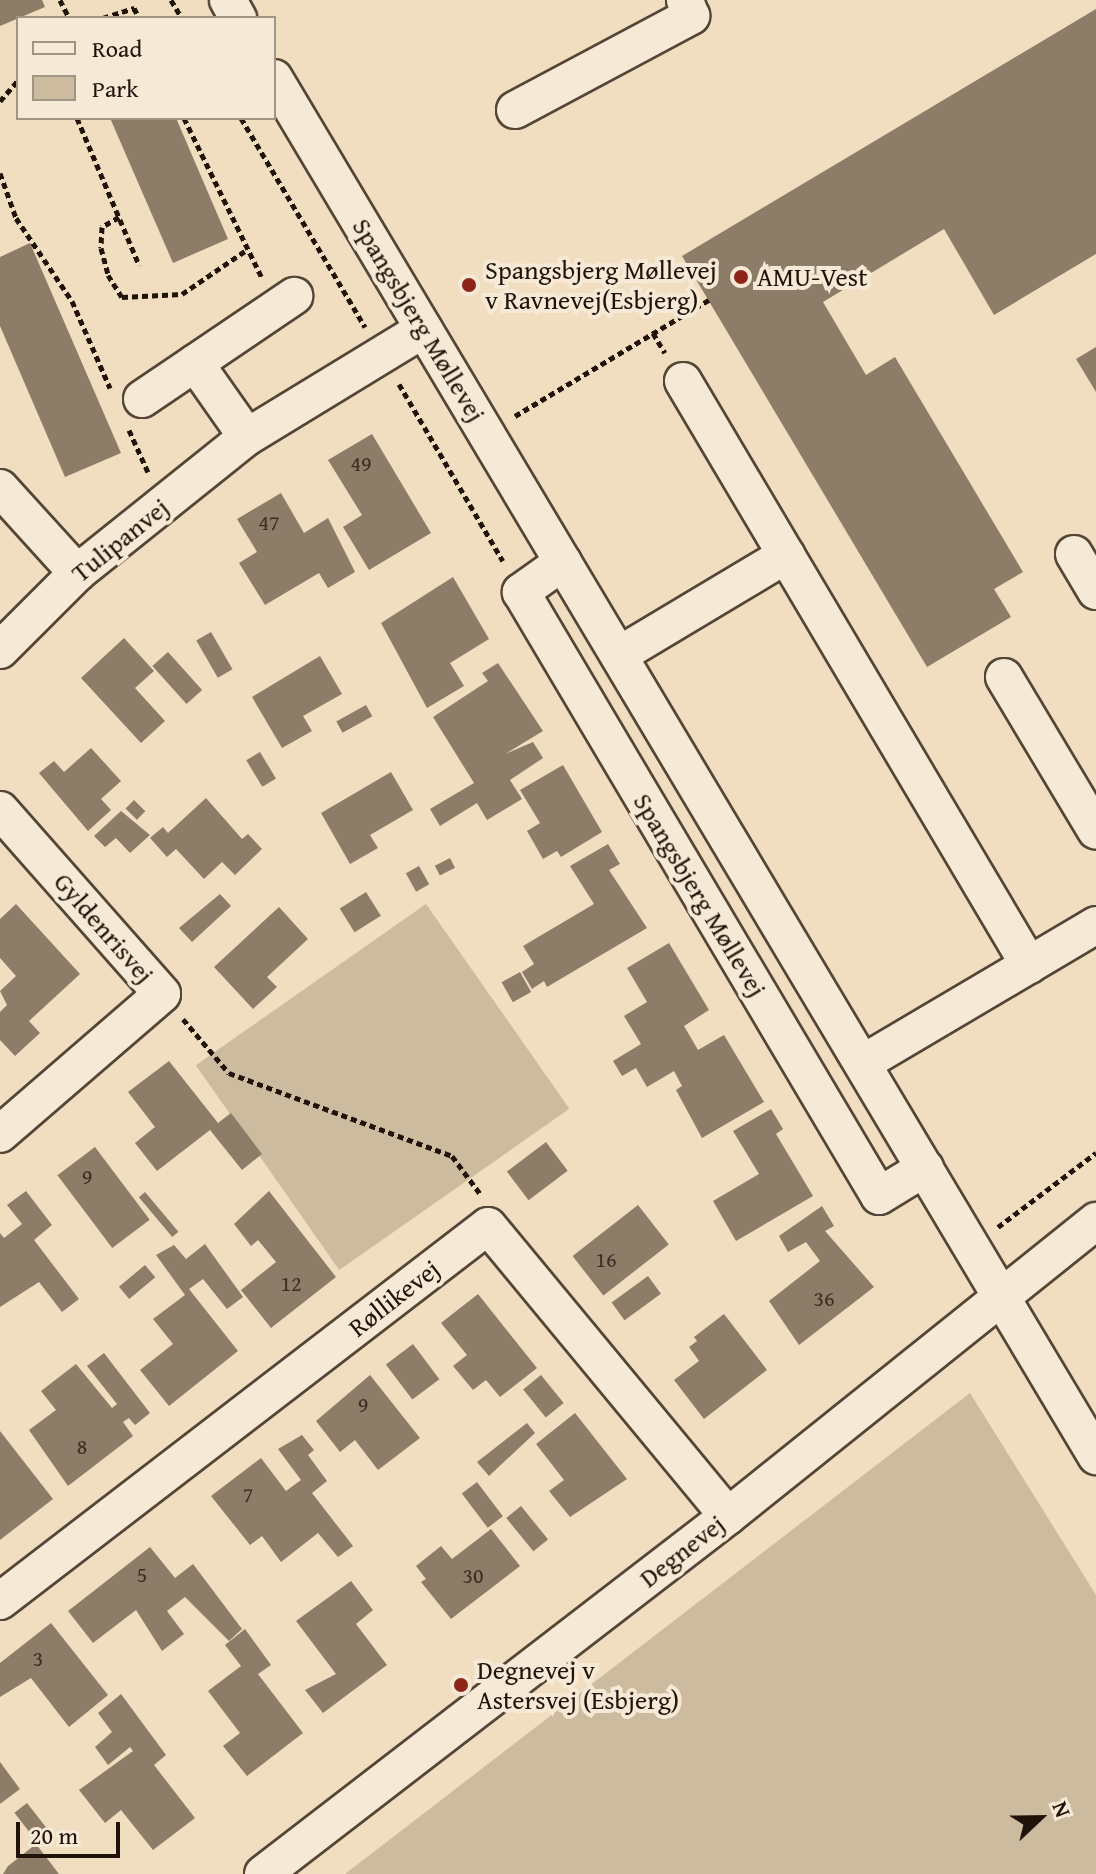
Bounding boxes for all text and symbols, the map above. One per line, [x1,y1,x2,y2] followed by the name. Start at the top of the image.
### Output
[16,16,276,120] legend
[92,31,142,66] text: Road
[92,71,138,106] text: Park
[346,213,492,427] street label: Spangsbjerg Møllevej
[485,254,717,316] place label: Spangsbjerg Møllevej v Ravnevej(Esbjerg)
[757,261,867,293] place label: AMU-Vest
[732,268,750,286] marker: AMU-Vest
[460,276,478,294] marker: Spangsbjerg Møllevej v Ravnevej(Esbjerg)
[350,451,372,477] house number: 49
[65,491,175,589] street label: Tulipanvej
[258,510,280,536] house number: 47
[627,788,773,1002] street label: Spangsbjerg Møllevej
[48,866,160,990] street label: Gyldenrisvej
[82,1164,92,1190] house number: 9
[595,1247,617,1273] house number: 16
[342,1253,446,1343] street label: Røllikevej
[280,1271,302,1297] house number: 12
[813,1286,835,1312] house number: 36
[358,1392,368,1418] house number: 9
[77,1434,87,1460] house number: 8
[243,1482,253,1508] house number: 7
[633,1508,731,1594] street label: Degnevej
[137,1562,147,1588] house number: 5
[462,1563,484,1589] house number: 30
[33,1646,43,1672] house number: 3
[477,1654,679,1716] place label: Degnevej v Astersvej (Esbjerg)
[452,1676,470,1694] marker: Degnevej v Astersvej (Esbjerg)
[1000,1778,1080,1858] north arrow
[1045,1796,1080,1822] text: N
[20,1806,124,1856] scale bar
[30,1818,78,1853] text: 20 m

